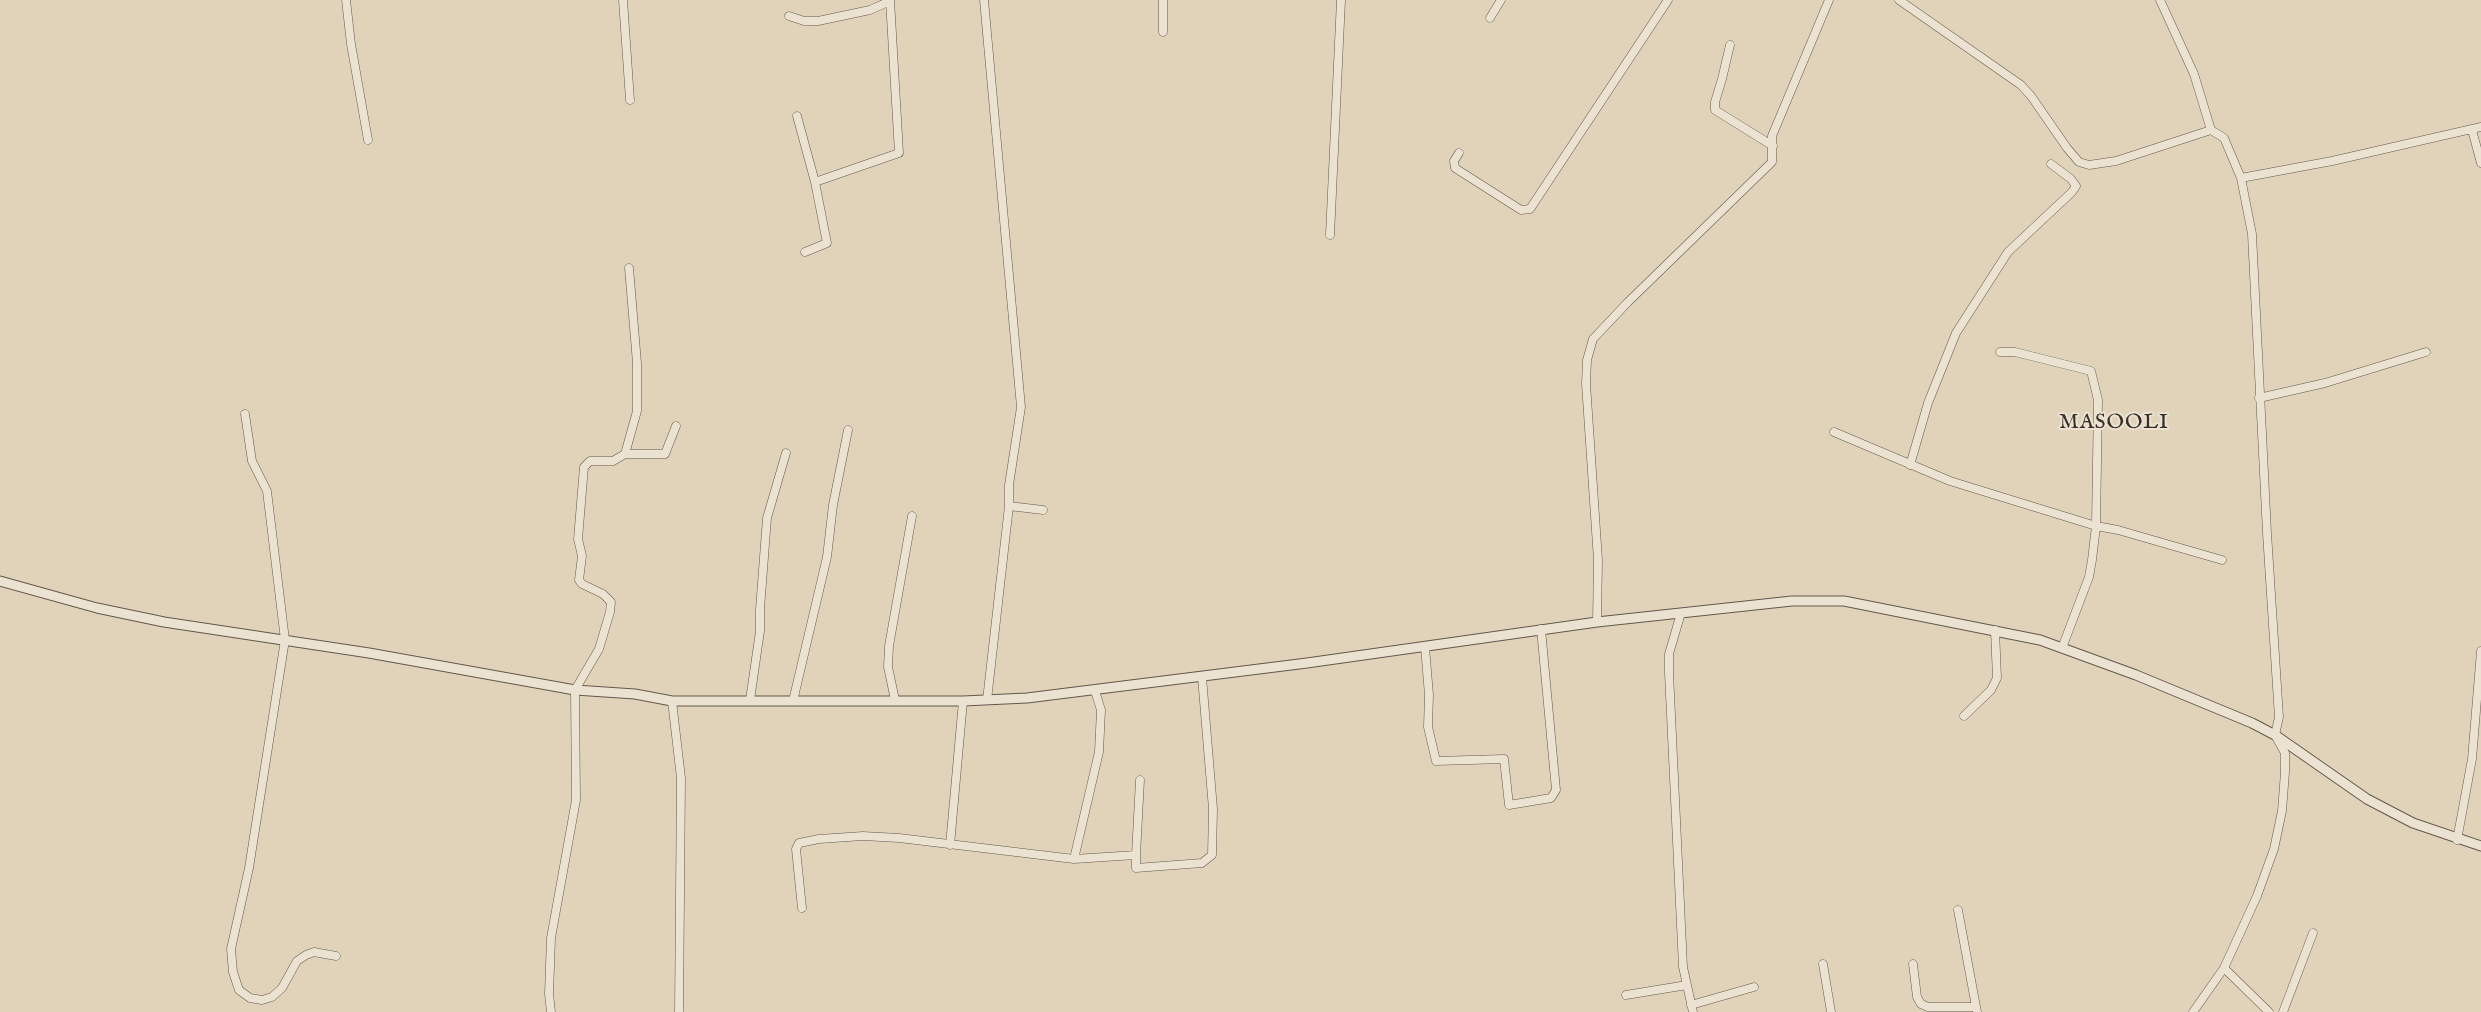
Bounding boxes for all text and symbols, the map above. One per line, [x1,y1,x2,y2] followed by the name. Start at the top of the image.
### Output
[2058,411,2170,437] district label: MASOOLI

